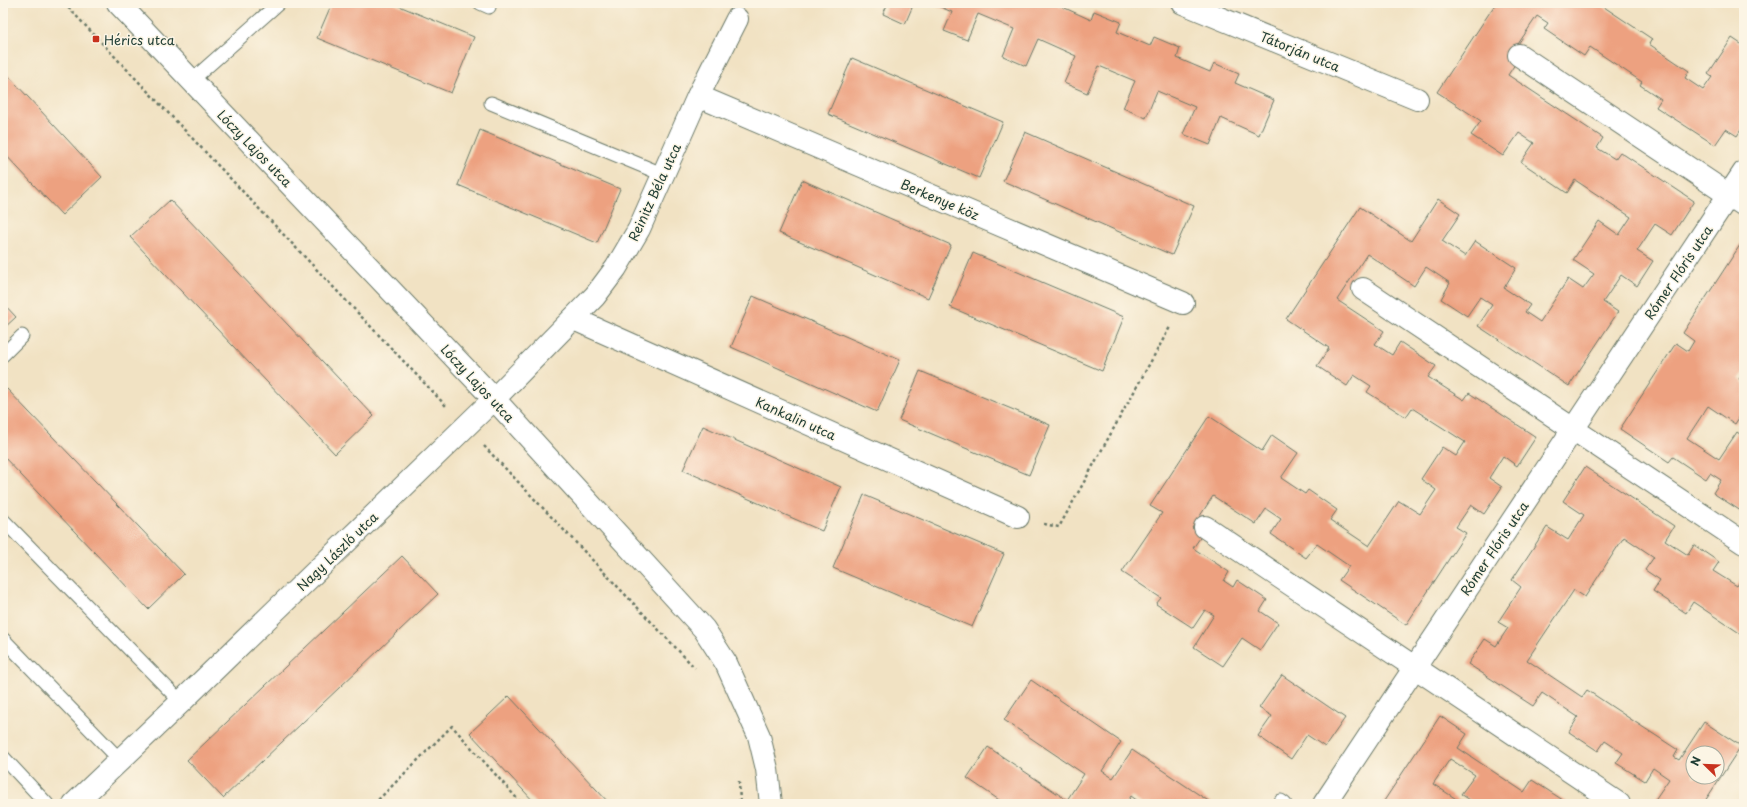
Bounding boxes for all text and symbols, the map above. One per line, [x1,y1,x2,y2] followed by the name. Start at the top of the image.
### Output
[1257,26,1344,76] street label: Tátorján utca
[104,30,175,49] place label: Hérics utca
[91,34,101,44] marker: Hérics utca
[213,105,297,191] street label: Lóczy Lajos utca
[623,139,685,244] street label: Reinitz Béla utca
[898,174,982,224] street label: Berkenye köz
[1639,220,1717,323] street label: Rómer Flóris utca
[437,340,520,427] street label: Lóczy Lajos utca
[753,392,840,445] street label: Kankalin utca
[1455,496,1533,599] street label: Rómer Flóris utca
[292,507,382,595] street label: Nagy László utca
[1685,745,1725,785] north arrow
[1686,753,1705,768] text: N

